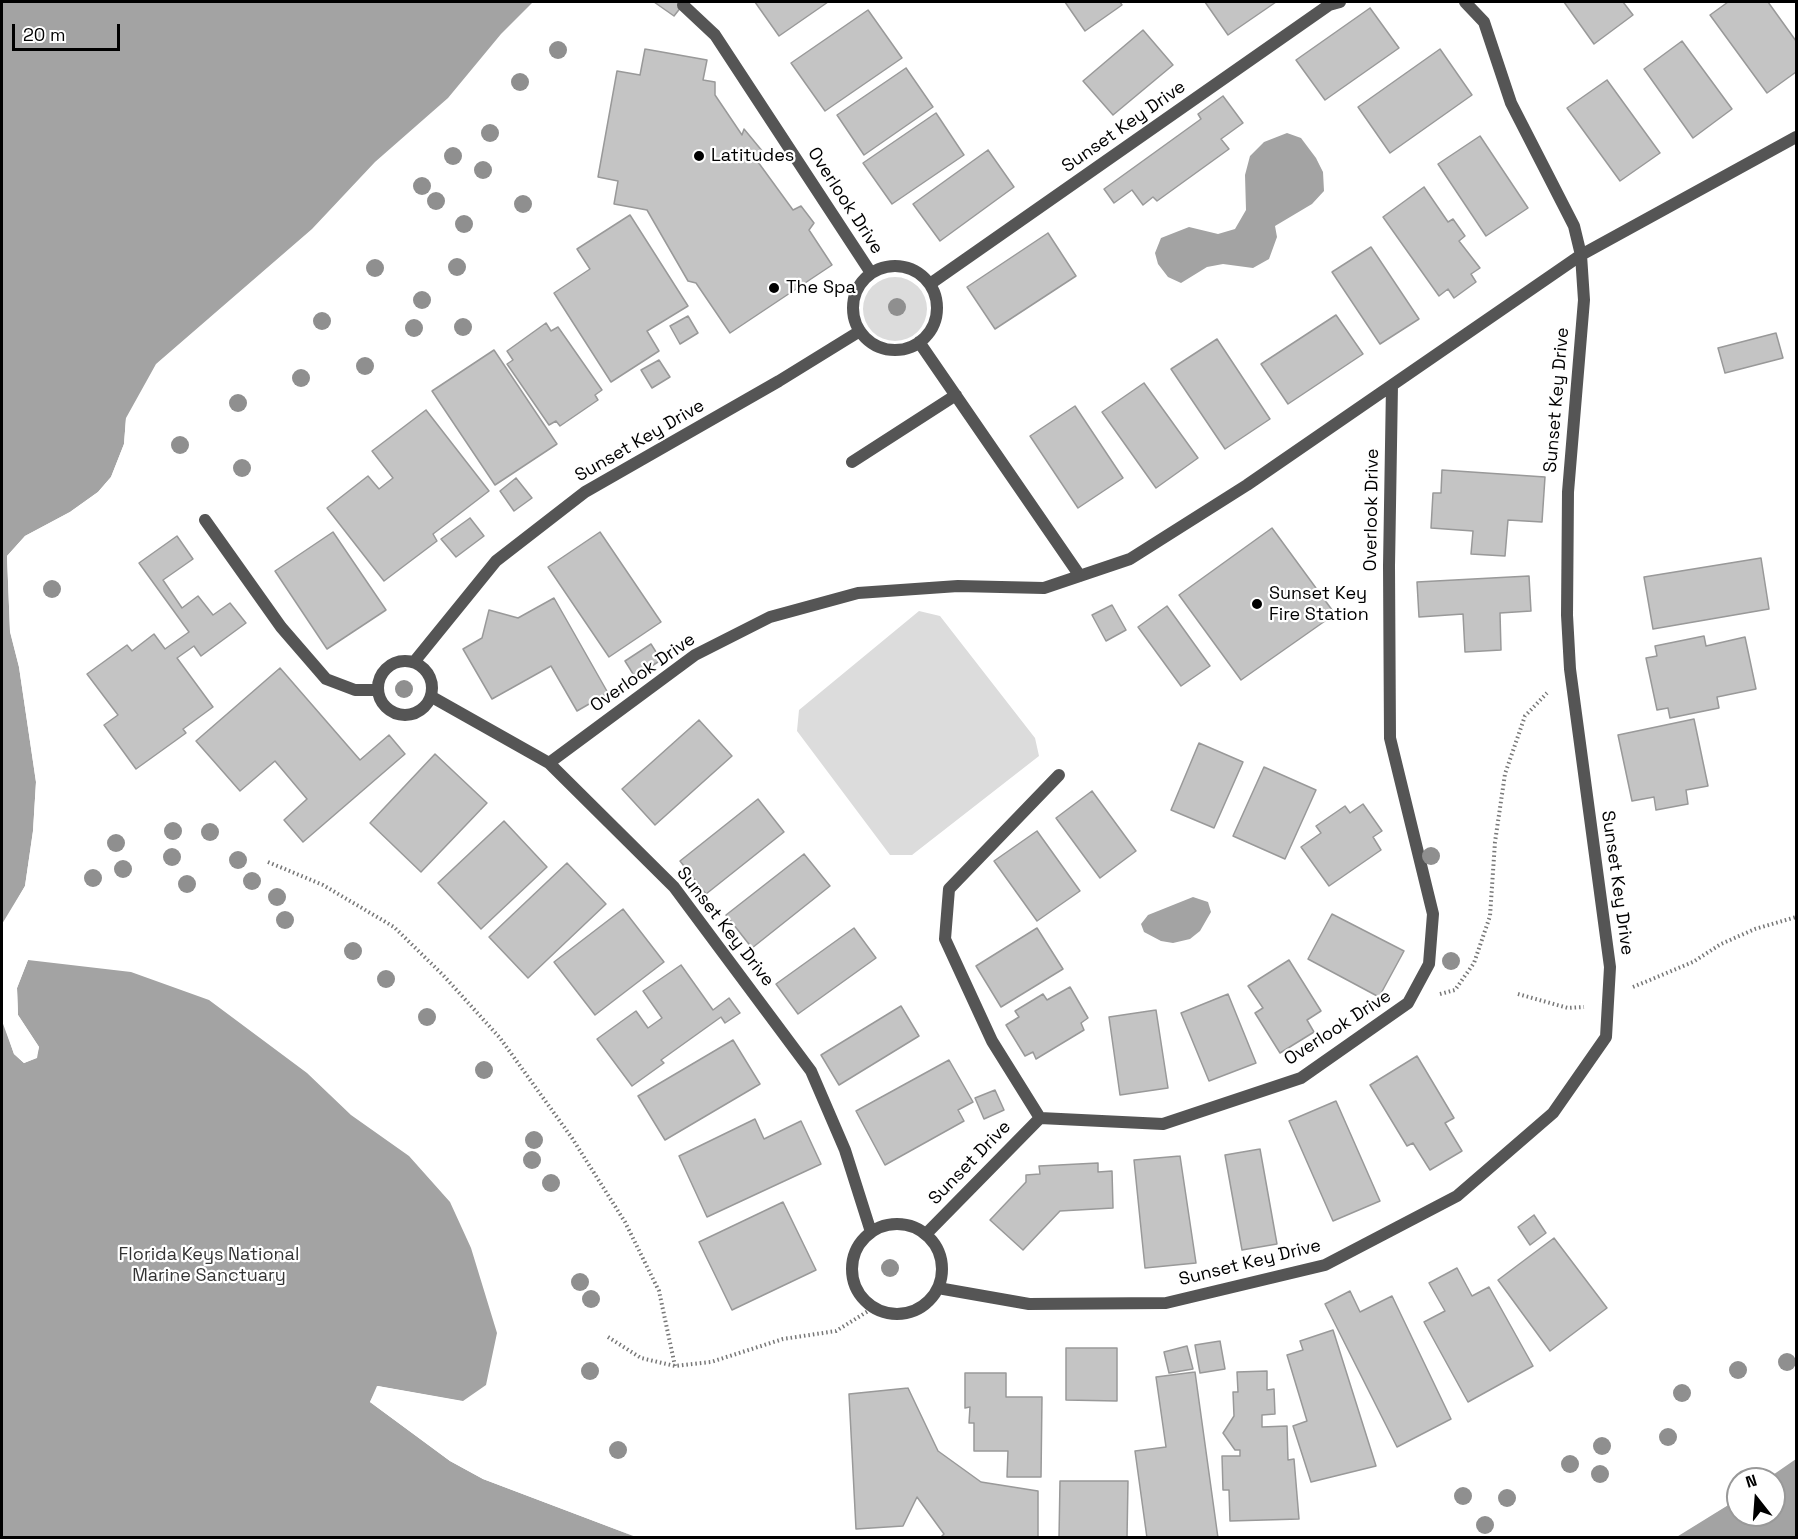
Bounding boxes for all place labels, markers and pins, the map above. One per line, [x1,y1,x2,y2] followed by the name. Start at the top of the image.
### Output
[711,145,794,167] place label: Latitudes
[692,149,706,163] marker: Latitudes
[786,277,856,299] place label: The Spa
[767,281,781,295] marker: The Spa
[1269,583,1369,626] place label: Sunset Key Fire Station
[1250,597,1264,611] marker: Sunset Key Fire Station

